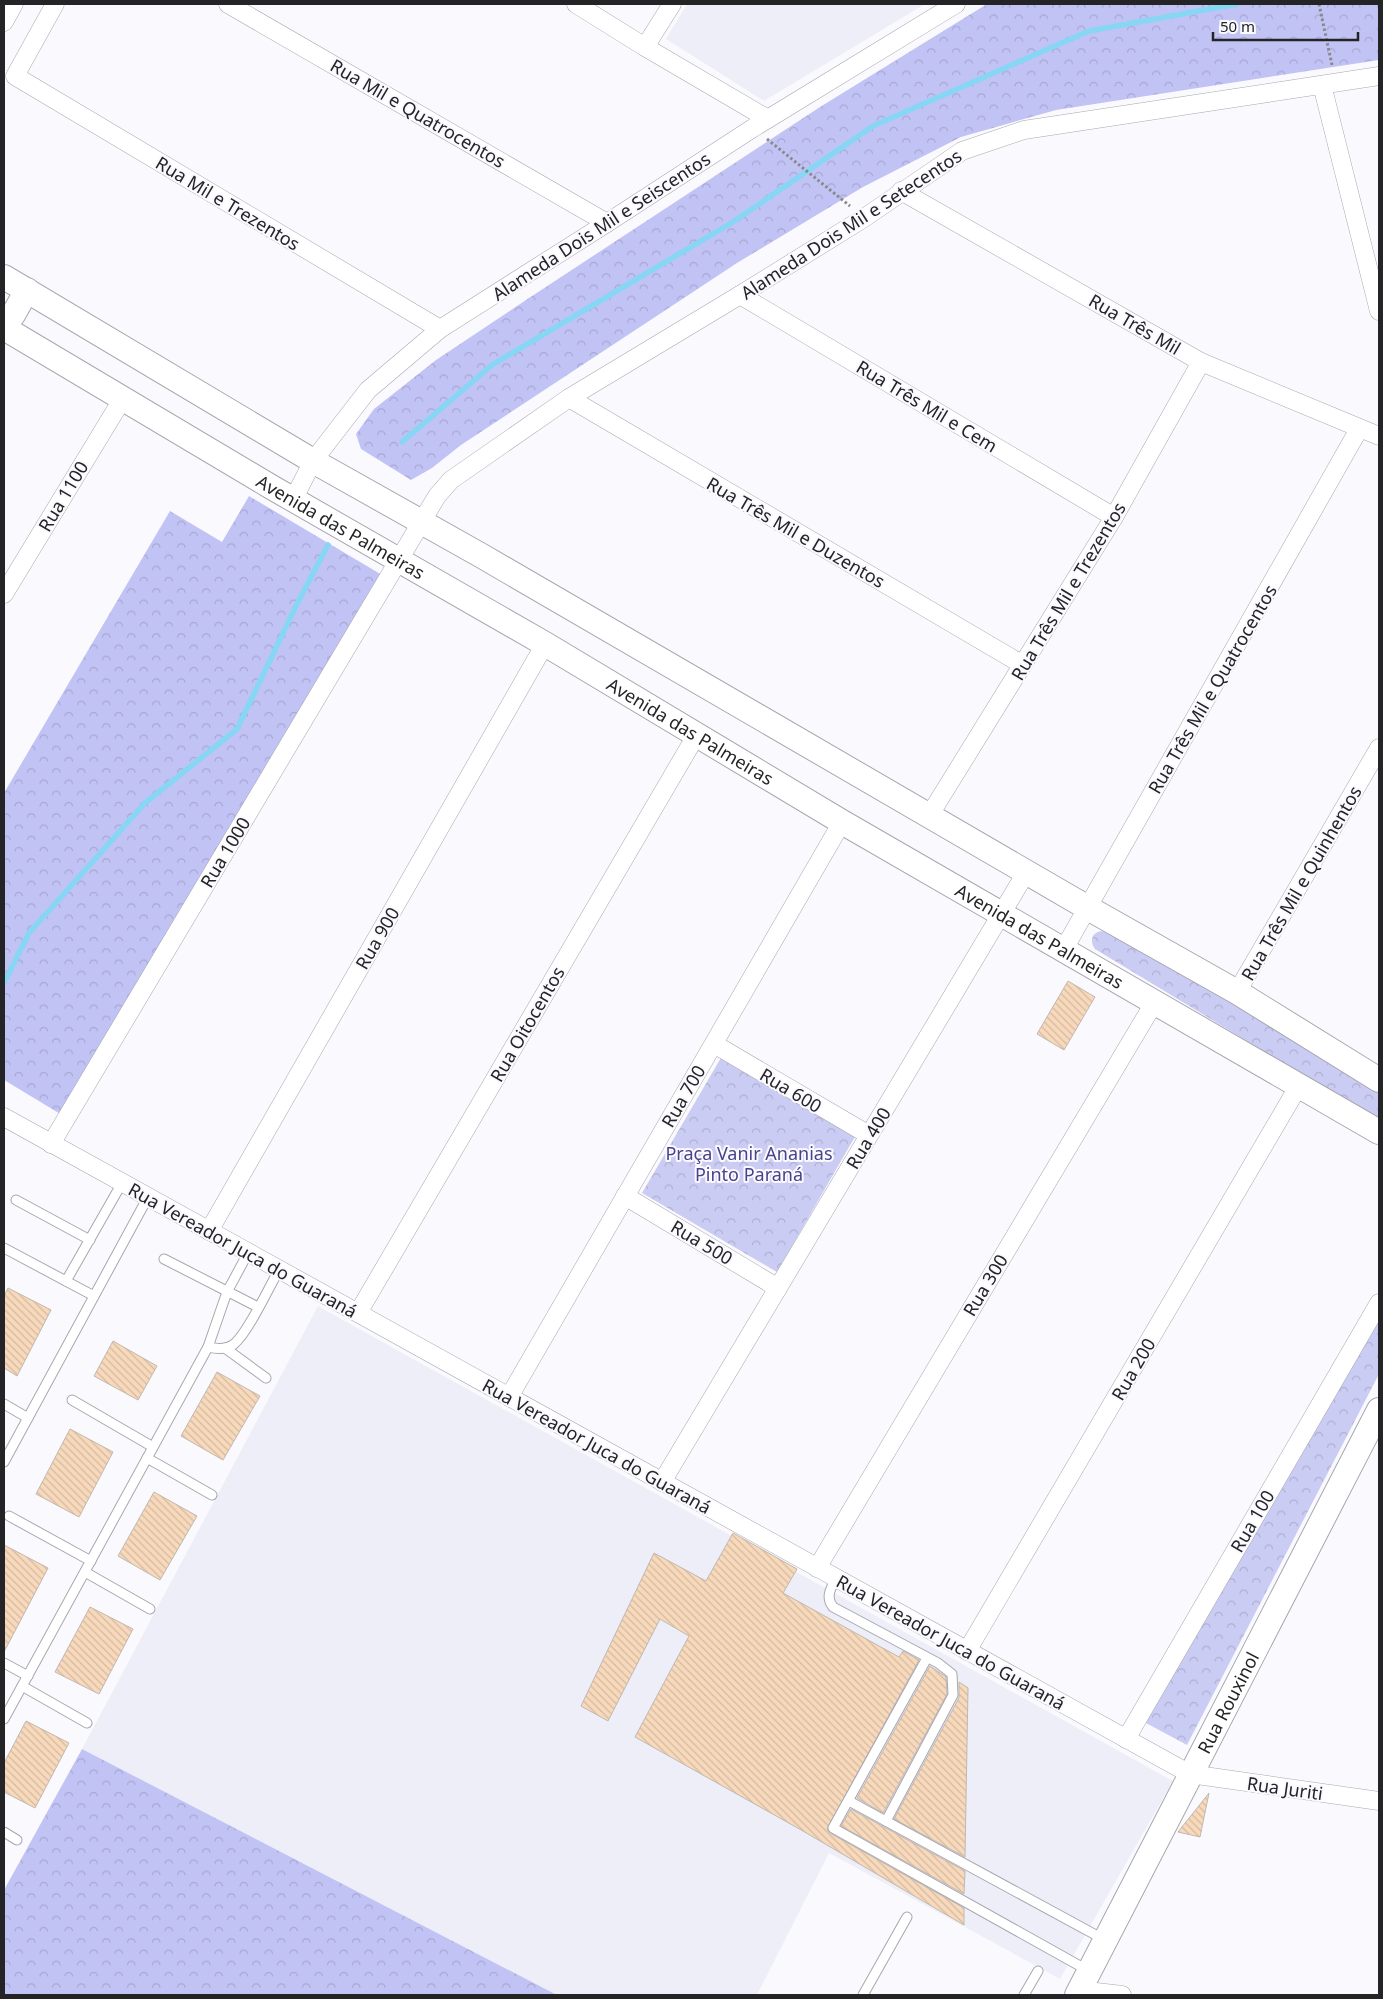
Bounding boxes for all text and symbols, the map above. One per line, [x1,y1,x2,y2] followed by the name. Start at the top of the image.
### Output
[1213,10,1358,42] scale bar
[1220,16,1255,36] text: 50 m
[326,53,510,173] street label: Rua Mil e Quatrocentos
[736,143,966,305] street label: Alameda Dois Mil e Setecentos
[487,146,715,306] street label: Alameda Dois Mil e Seiscentos
[151,150,305,256] street label: Rua Mil e Trezentos
[1085,288,1185,360] street label: Rua Três Mil
[852,354,1002,458] street label: Rua Três Mil e Cem
[33,456,93,536] street label: Rua 1100
[252,469,429,585] street label: Avenida das Palmeiras
[703,471,889,593] street label: Rua Três Mil e Duzentos
[1005,497,1131,685] street label: Rua Três Mil e Trezentos
[1142,580,1282,798] street label: Rua Três Mil e Quatrocentos
[603,672,778,790] street label: Avenida das Palmeiras
[1235,781,1367,985] street label: Rua Três Mil e Quinhentos
[195,812,255,892] street label: Rua 1000
[951,878,1128,994] street label: Avenida das Palmeiras
[350,903,404,973] street label: Rua 900
[484,962,570,1086] street label: Rua Oitocentos
[656,1061,710,1131] street label: Rua 700
[756,1062,826,1118] street label: Rua 600
[840,1103,896,1173] street label: Rua 400
[665,1141,833,1186] park label: Praça Vanir Ananias Pinto Paraná
[124,1177,362,1323] street label: Rua Vereador Juca do Guaraná
[667,1214,737,1270] street label: Rua 500
[957,1250,1013,1320] street label: Rua 300
[1106,1334,1160,1404] street label: Rua 200
[478,1373,716,1519] street label: Rua Vereador Juca do Guaraná
[1225,1486,1279,1556] street label: Rua 100
[832,1569,1070,1715] street label: Rua Vereador Juca do Guaraná
[1192,1648,1264,1758] street label: Rua Rouxinol
[1246,1771,1324,1805] street label: Rua Juriti

